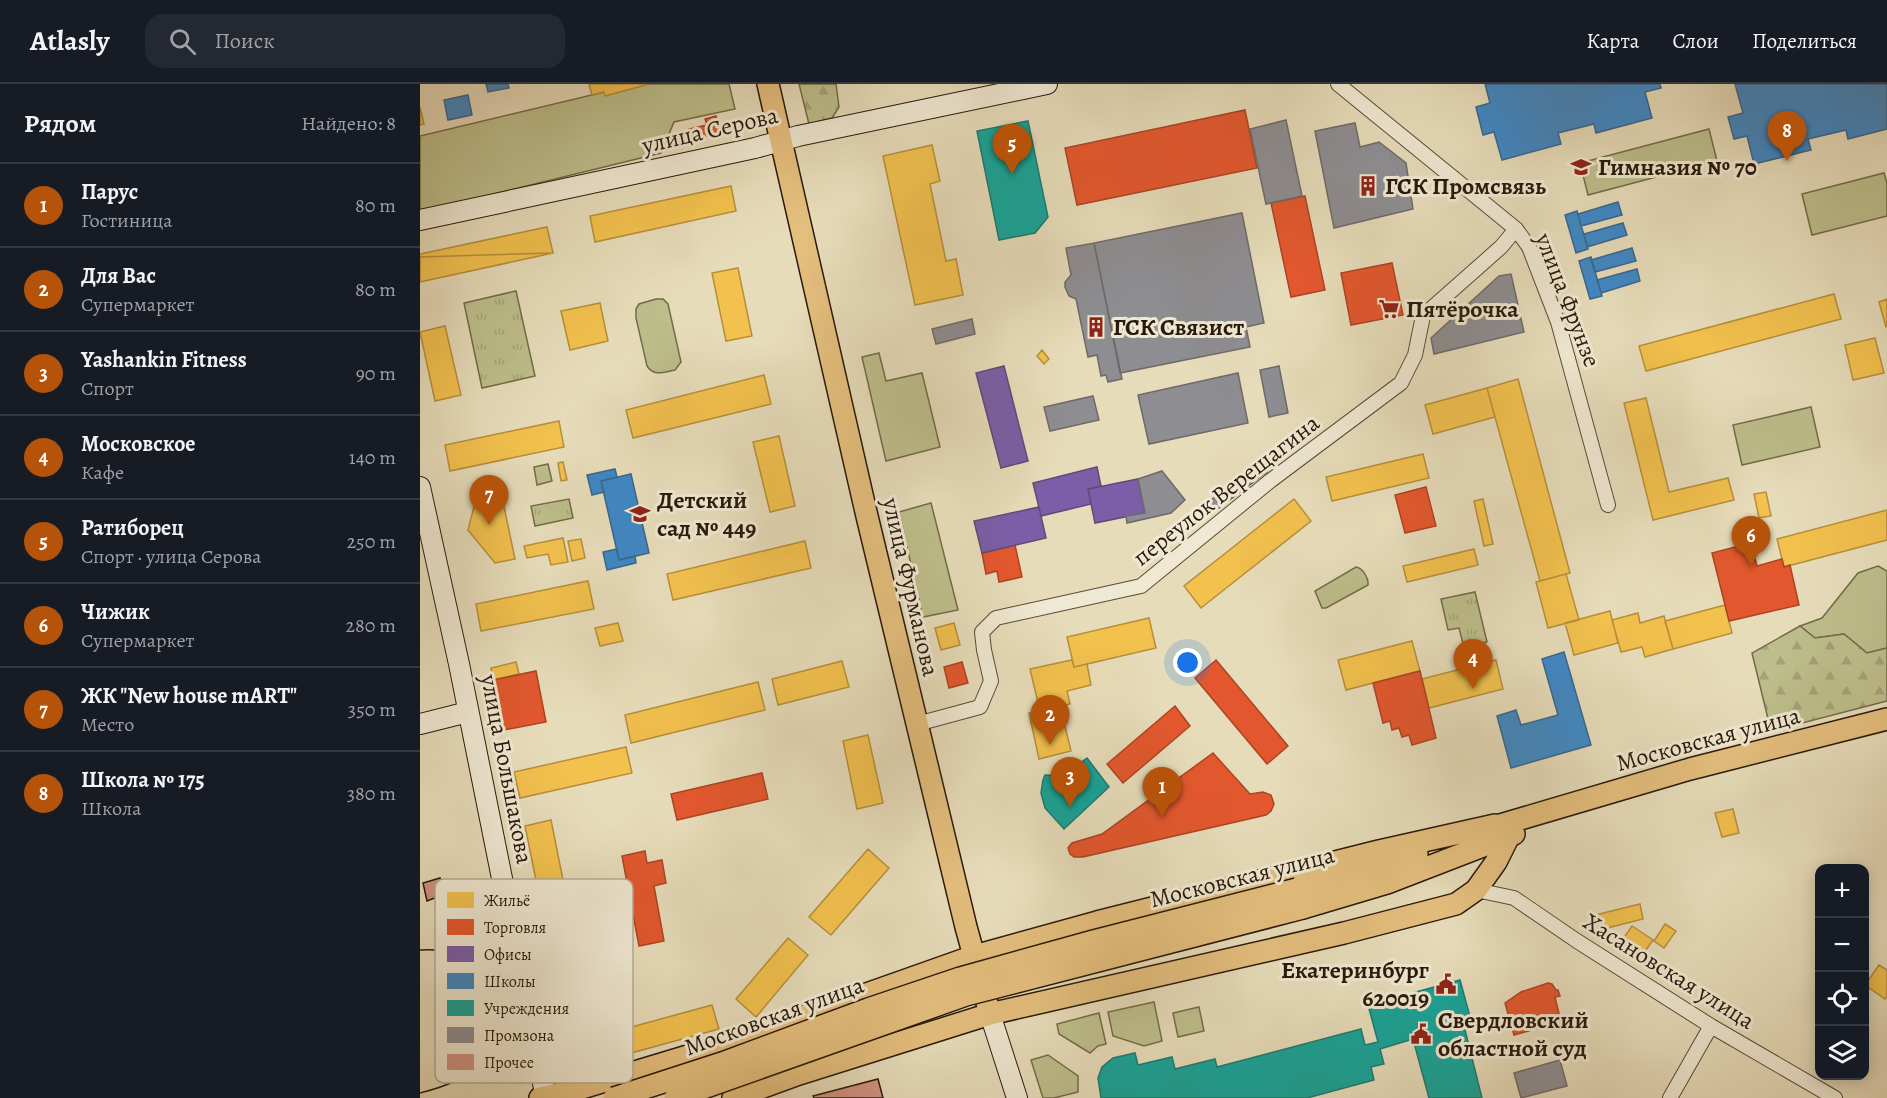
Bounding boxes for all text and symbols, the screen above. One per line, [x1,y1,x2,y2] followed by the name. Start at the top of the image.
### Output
[145,14,565,68] search box
[30,22,109,60] text: Atlasly
[166,25,199,58] icon: search
[214,26,275,56] text: Поиск
[1586,27,1639,55] text: Карта
[1672,27,1719,55] text: Слои
[1752,27,1857,55] text: Поделиться
[638,99,781,161] street label: улица Серова
[24,106,96,141] text: Рядом
[301,110,396,137] text: Найдено: 8
[1768,112,1806,161] pin: 8
[992,124,1032,174] pin: 5
[1598,151,1757,183] place label: Гимназия № 70
[1569,155,1593,179] school or university icon: Гимназия № 70
[1385,170,1546,202] place label: ГСК Промсвязь
[1356,174,1380,198] building icon: ГСК Промсвязь
[81,177,138,207] text: Парус
[40,192,47,219] text: 1
[355,192,396,219] text: 80 m
[81,207,173,234] text: Гостиница
[1527,227,1608,372] street label: улица Фрунзе
[81,261,156,291] text: Для Вас
[39,276,48,303] text: 2
[355,276,396,303] text: 80 m
[81,291,195,318] text: Супермаркет
[1406,293,1519,325] place label: Пятёрочка
[1377,297,1401,321] supermarket icon: Пятёрочка
[1113,311,1244,343] place label: ГСК Связист
[1084,315,1108,339] building icon: ГСК Связист
[81,345,247,375] text: Yashankin Fitness
[39,360,48,387] text: 3
[356,360,396,387] text: 90 m
[81,375,134,402] text: Спорт
[1126,407,1326,573] street label: переулок Верещагина
[81,429,196,459] text: Московское
[39,444,48,471] text: 4
[349,444,396,471] text: 140 m
[81,459,124,486] text: Кафе
[470,476,508,525] pin: 7
[657,484,756,544] place label: Детский сад № 449
[875,494,947,679] street label: улица Фурманова
[628,502,652,526] school or university icon: Детский сад № 449
[81,513,184,543] text: Ратиборец
[1732,516,1770,566] pin: 6
[39,528,48,555] text: 5
[347,528,396,555] text: 250 m
[81,543,262,570] text: Спорт · улица Серова
[81,597,150,627] text: Чижик
[39,612,48,639] text: 6
[346,612,396,639] text: 280 m
[81,627,195,654] text: Супермаркет
[1454,640,1492,689] pin: 4
[1173,648,1202,677] your location
[473,671,541,866] street label: улица Большакова
[81,681,297,711] text: ЖК "New house mART"
[39,696,48,723] text: 7
[348,696,396,723] text: 350 m
[1030,696,1070,745] pin: 2
[1613,699,1803,779] street label: Московская улица
[81,711,134,738] text: Место
[1050,758,1090,807] pin: 3
[81,765,205,795] text: Школа № 175
[1142,768,1182,817] pin: 1
[39,780,48,807] text: 8
[347,780,396,807] text: 380 m
[81,795,141,822] text: Школа
[1146,839,1338,915] street label: Московская улица
[1815,864,1869,1080] map controls
[1815,864,1869,918] button: +
[435,879,633,1083] legend
[484,890,530,912] text: Жильё
[1577,905,1761,1037] street label: Хасановская улица
[484,917,547,939] text: Торговля
[1815,918,1869,972] button: −
[484,944,532,966] text: Офисы
[1281,954,1430,1014] place label: Екатеринбург 620019
[680,969,868,1063] street label: Московская улица
[484,971,536,993] text: Школы
[1434,972,1458,996] public building icon: Екатеринбург 620019
[1815,972,1869,1026] button: locate
[484,998,570,1020] text: Учреждения
[1438,1004,1589,1064] place label: Свердловский областной суд
[1409,1022,1433,1046] public building icon: Свердловский областной суд
[484,1025,555,1047] text: Промзона
[1815,1026,1869,1080] button: layers
[484,1052,534,1074] text: Прочее

